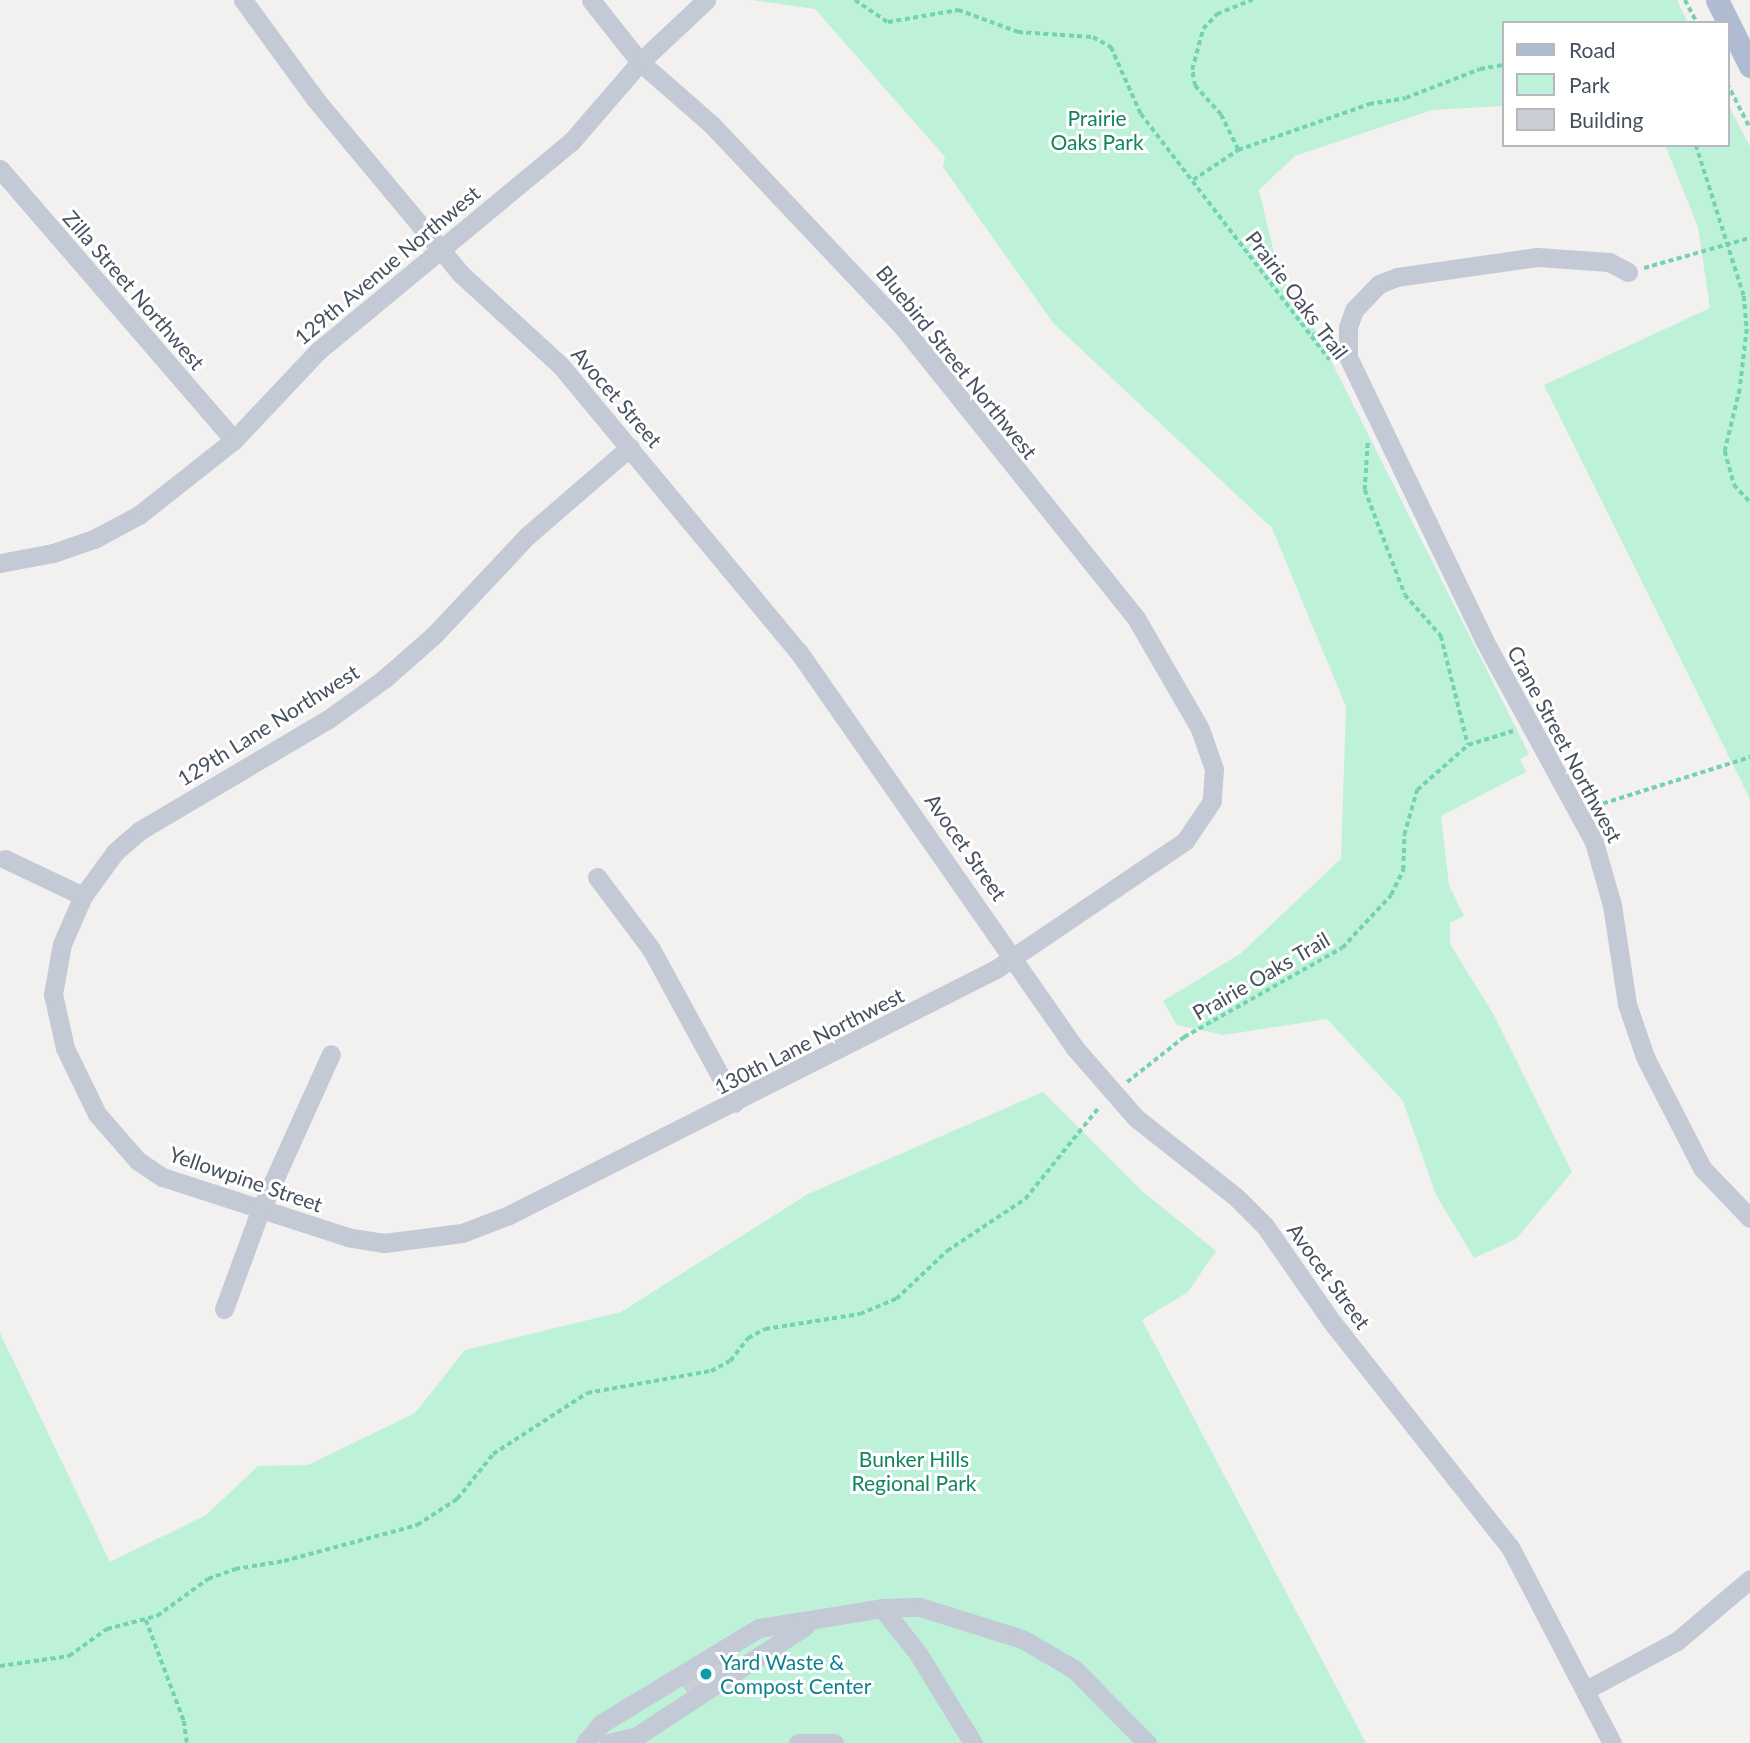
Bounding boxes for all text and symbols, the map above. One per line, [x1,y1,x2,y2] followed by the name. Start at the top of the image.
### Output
[1502,21,1729,147] legend
[1569,37,1616,62] text: Road
[1569,72,1610,97] text: Park
[1050,105,1144,155] park label: Prairie Oaks Park
[1569,107,1644,132] text: Building
[289,180,485,350] street label: 129th Avenue Northwest
[58,205,210,375] street label: Zilla Street Northwest
[1240,226,1354,364] street label: Prairie Oaks Trail
[871,260,1043,464] street label: Bluebird Street Northwest
[567,342,667,452] street label: Avocet Street
[1502,641,1628,847] street label: Crane Street Northwest
[173,659,363,791] street label: 129th Lane Northwest
[920,789,1012,905] street label: Avocet Street
[1188,926,1334,1026] street label: Prairie Oaks Trail
[710,982,908,1100] street label: 130th Lane Northwest
[166,1141,326,1217] street label: Yellowpine Street
[1282,1218,1376,1334] street label: Avocet Street
[852,1446,976,1496] park label: Bunker Hills Regional Park
[720,1649,871,1699] place label: Yard Waste & Compost Center
[698,1666,714,1682] marker: Yard Waste & Compost Center

